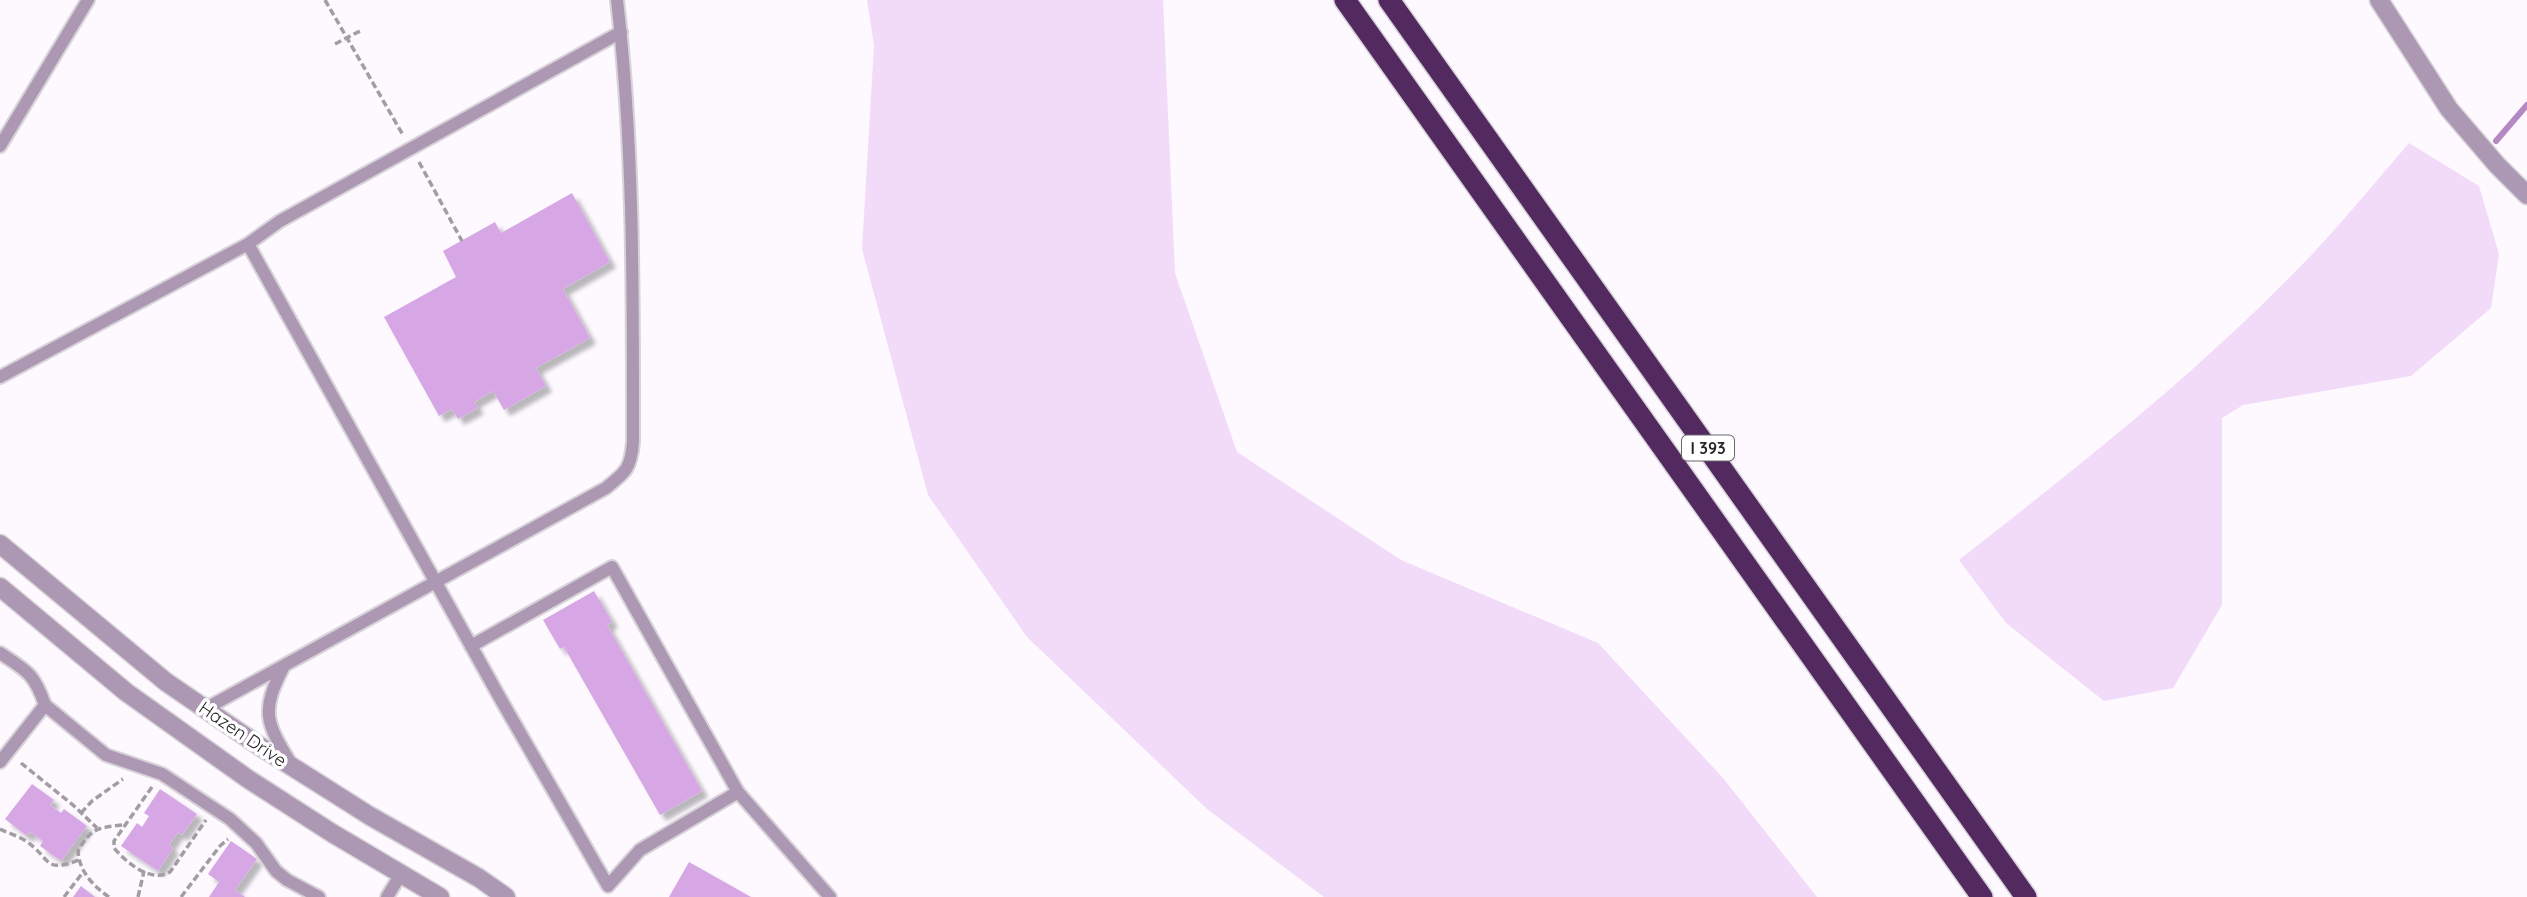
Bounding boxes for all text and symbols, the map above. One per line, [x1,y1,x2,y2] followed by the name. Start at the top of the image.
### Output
[1682,436,1734,461] road number: I 393
[195,696,291,772] street label: Hazen Drive

